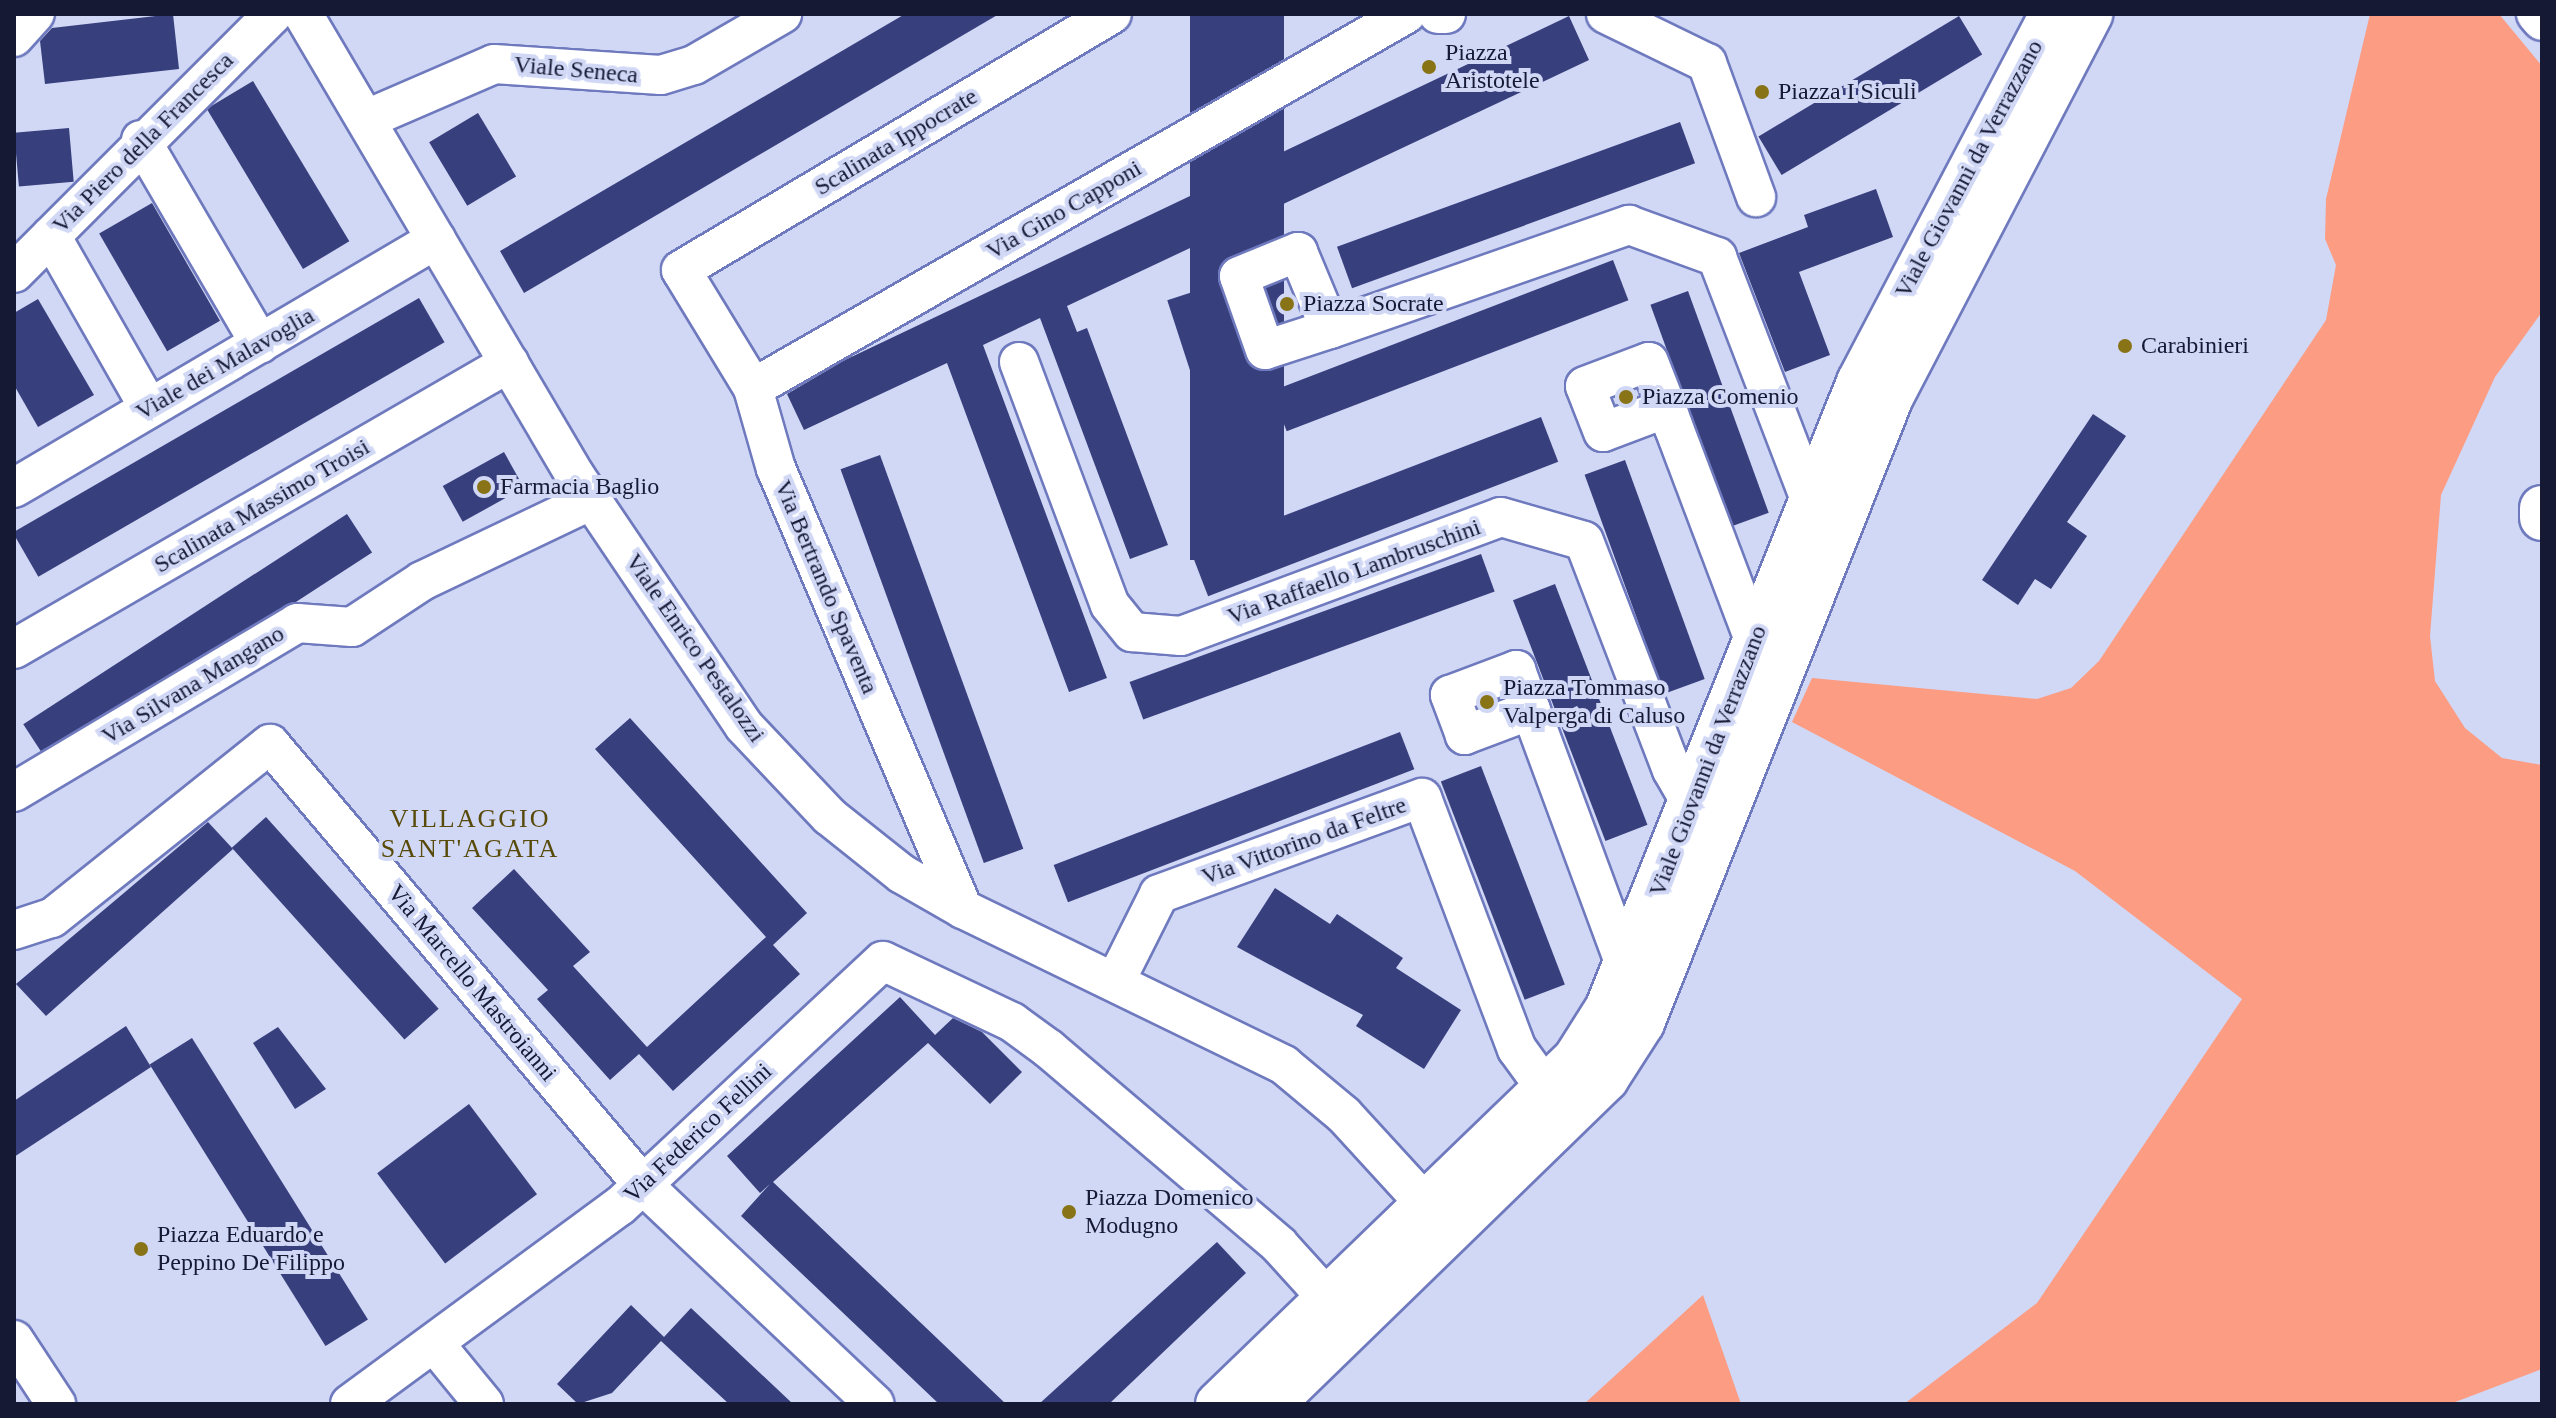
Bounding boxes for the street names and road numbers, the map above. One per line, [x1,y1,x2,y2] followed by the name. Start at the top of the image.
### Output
[1889,35,2049,303] street label: Viale Giovanni da Verrazzano
[46,46,240,240] street label: Via Piero della Francesca
[513,50,639,90] street label: Viale Seneca
[809,82,983,202] street label: Scalinata Ippocrate
[981,154,1147,266] street label: Via Gino Capponi
[131,301,319,427] street label: Viale dei Malavoglia
[149,432,375,580] street label: Scalinata Massimo Troisi
[768,476,884,698] street label: Via Bertrando Spaventa
[1223,513,1485,631] street label: Via Raffaello Lambruschini
[619,548,771,748] street label: Viale Enrico Pestalozzi
[97,619,289,751] street label: Via Silvana Mangano
[1643,621,1773,901] street label: Viale Giovanni da Verrazzano
[1197,790,1411,892] street label: Via Vittorino da Feltre
[381,879,563,1087] street label: Via Marcello Mastroianni
[618,1057,778,1209] street label: Via Federico Fellini

